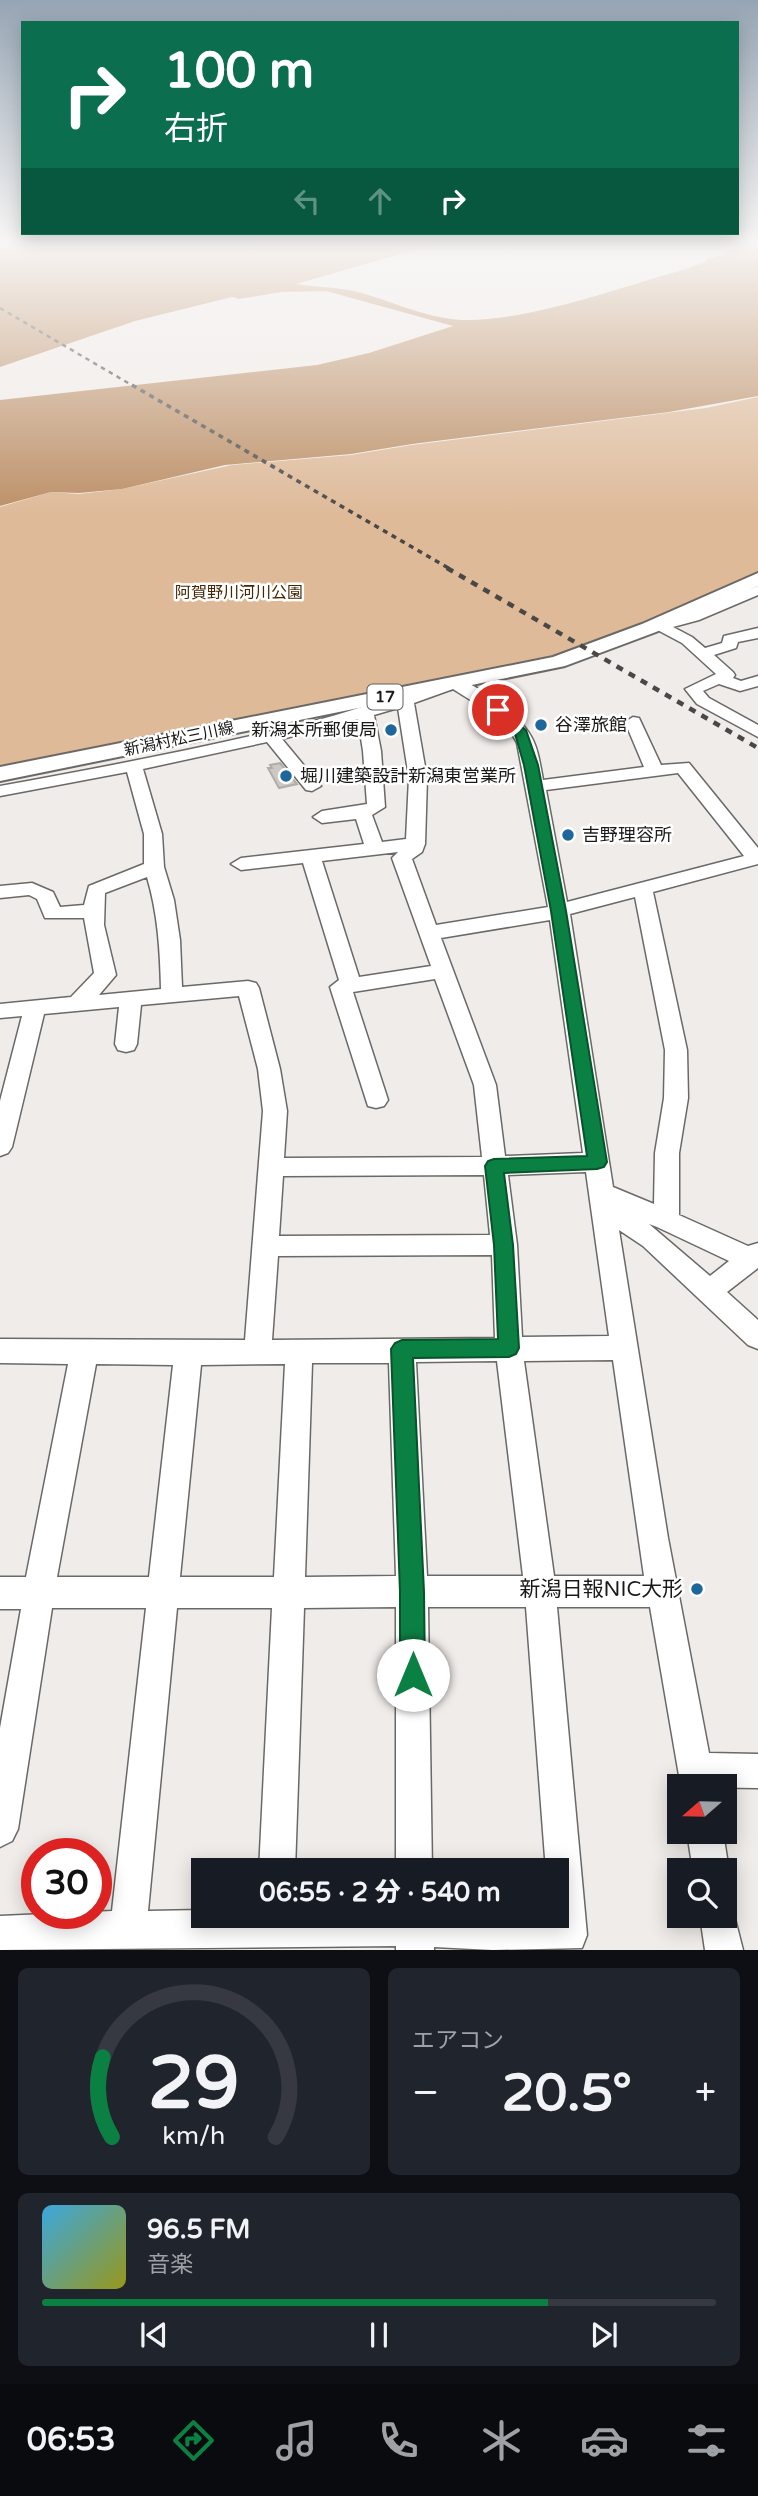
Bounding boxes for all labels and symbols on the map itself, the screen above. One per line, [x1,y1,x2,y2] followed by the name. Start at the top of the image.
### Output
[175,583,303,603] park label: 阿賀野川河川公園
[468,680,528,740] pin
[368,684,402,710] road number: 17
[555,714,627,736] place label: 谷澤旅館
[533,717,549,733] marker: 谷澤旅館
[122,718,236,760] street label: 新潟村松三川線
[251,719,377,741] place label: 新潟本所郵便局
[383,722,399,738] marker: 新潟本所郵便局
[300,765,516,787] place label: 堀川建築設計新潟東営業所
[278,768,294,784] marker: 堀川建築設計新潟東営業所
[582,824,672,846] place label: 吉野理容所
[560,827,576,843] marker: 吉野理容所
[520,1577,683,1602] place label: 新潟日報NIC大形
[689,1581,705,1597] marker: 新潟日報NIC大形
[376,1638,450,1712] position arrow
[667,1774,737,1844] north arrow
[21,1838,112,1929] speed limit sign: 30

